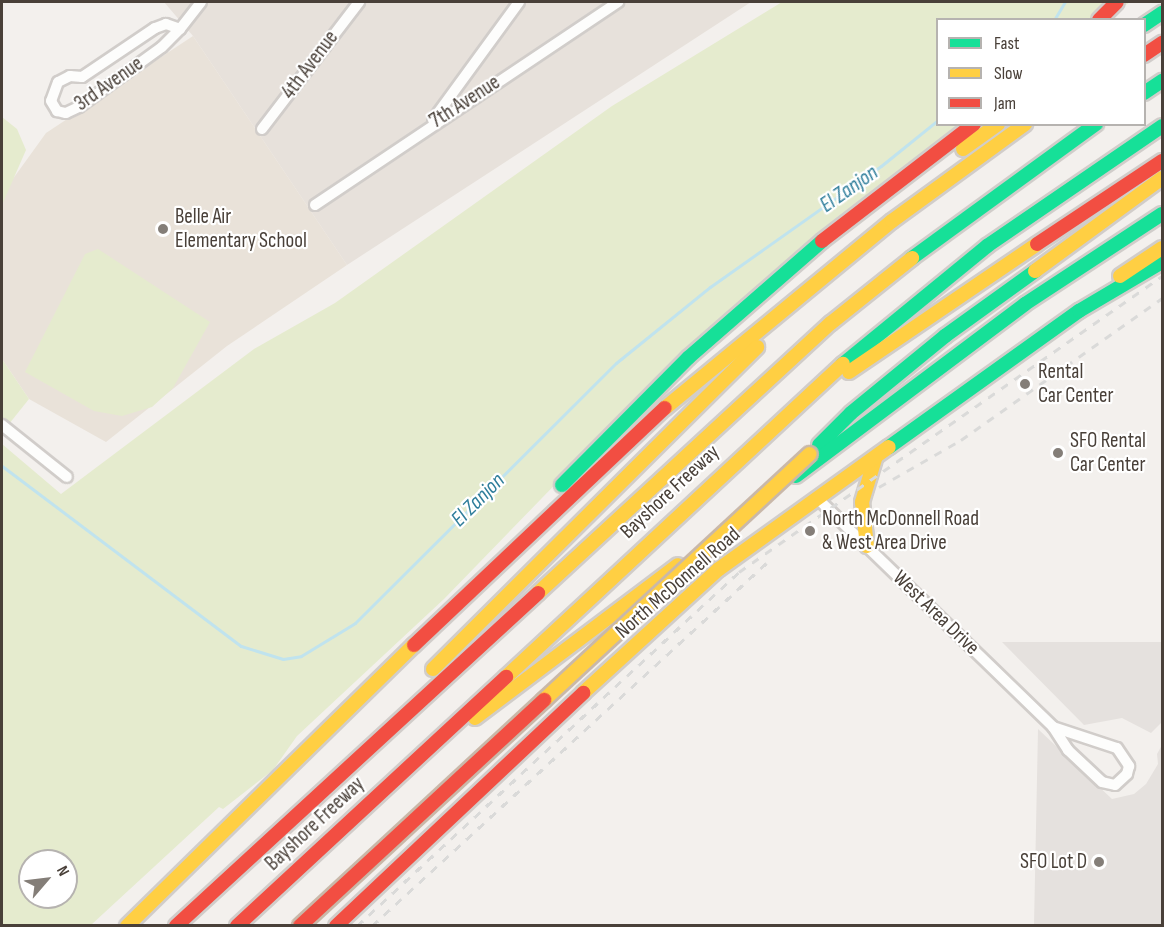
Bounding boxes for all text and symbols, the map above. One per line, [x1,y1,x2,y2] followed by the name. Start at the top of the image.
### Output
[936,18,1146,126] legend
[276,26,344,104] street label: 4th Avenue
[994,33,1019,54] text: Fast
[70,51,148,117] street label: 3rd Avenue
[994,63,1023,84] text: Slow
[425,70,505,134] street label: 7th Avenue
[994,93,1016,114] text: Jam
[815,160,883,218] water label: El Zanjon
[175,204,307,254] place label: Belle Air Elementary School
[156,222,170,236] marker: Belle Air Elementary School
[1038,359,1114,409] place label: Rental Car Center
[1016,375,1034,393] marker: Rental Car Center
[1070,428,1146,478] place label: SFO Rental Car Center
[615,440,725,544] street label: Bayshore Freeway
[1051,446,1065,460] marker: SFO Rental Car Center
[446,468,510,532] water label: El Zanjon
[822,506,979,556] place label: North McDonnell Road & West Area Drive
[611,522,745,644] street label: North McDonnell Road
[803,524,817,538] marker: North McDonnell Road & West Area Drive
[887,566,985,660] street label: West Area Drive
[260,772,370,876] street label: Bayshore Freeway
[18,849,78,909] north arrow
[1020,849,1087,875] place label: SFO Lot D
[1092,855,1106,869] marker: SFO Lot D
[52,863,73,879] text: N

